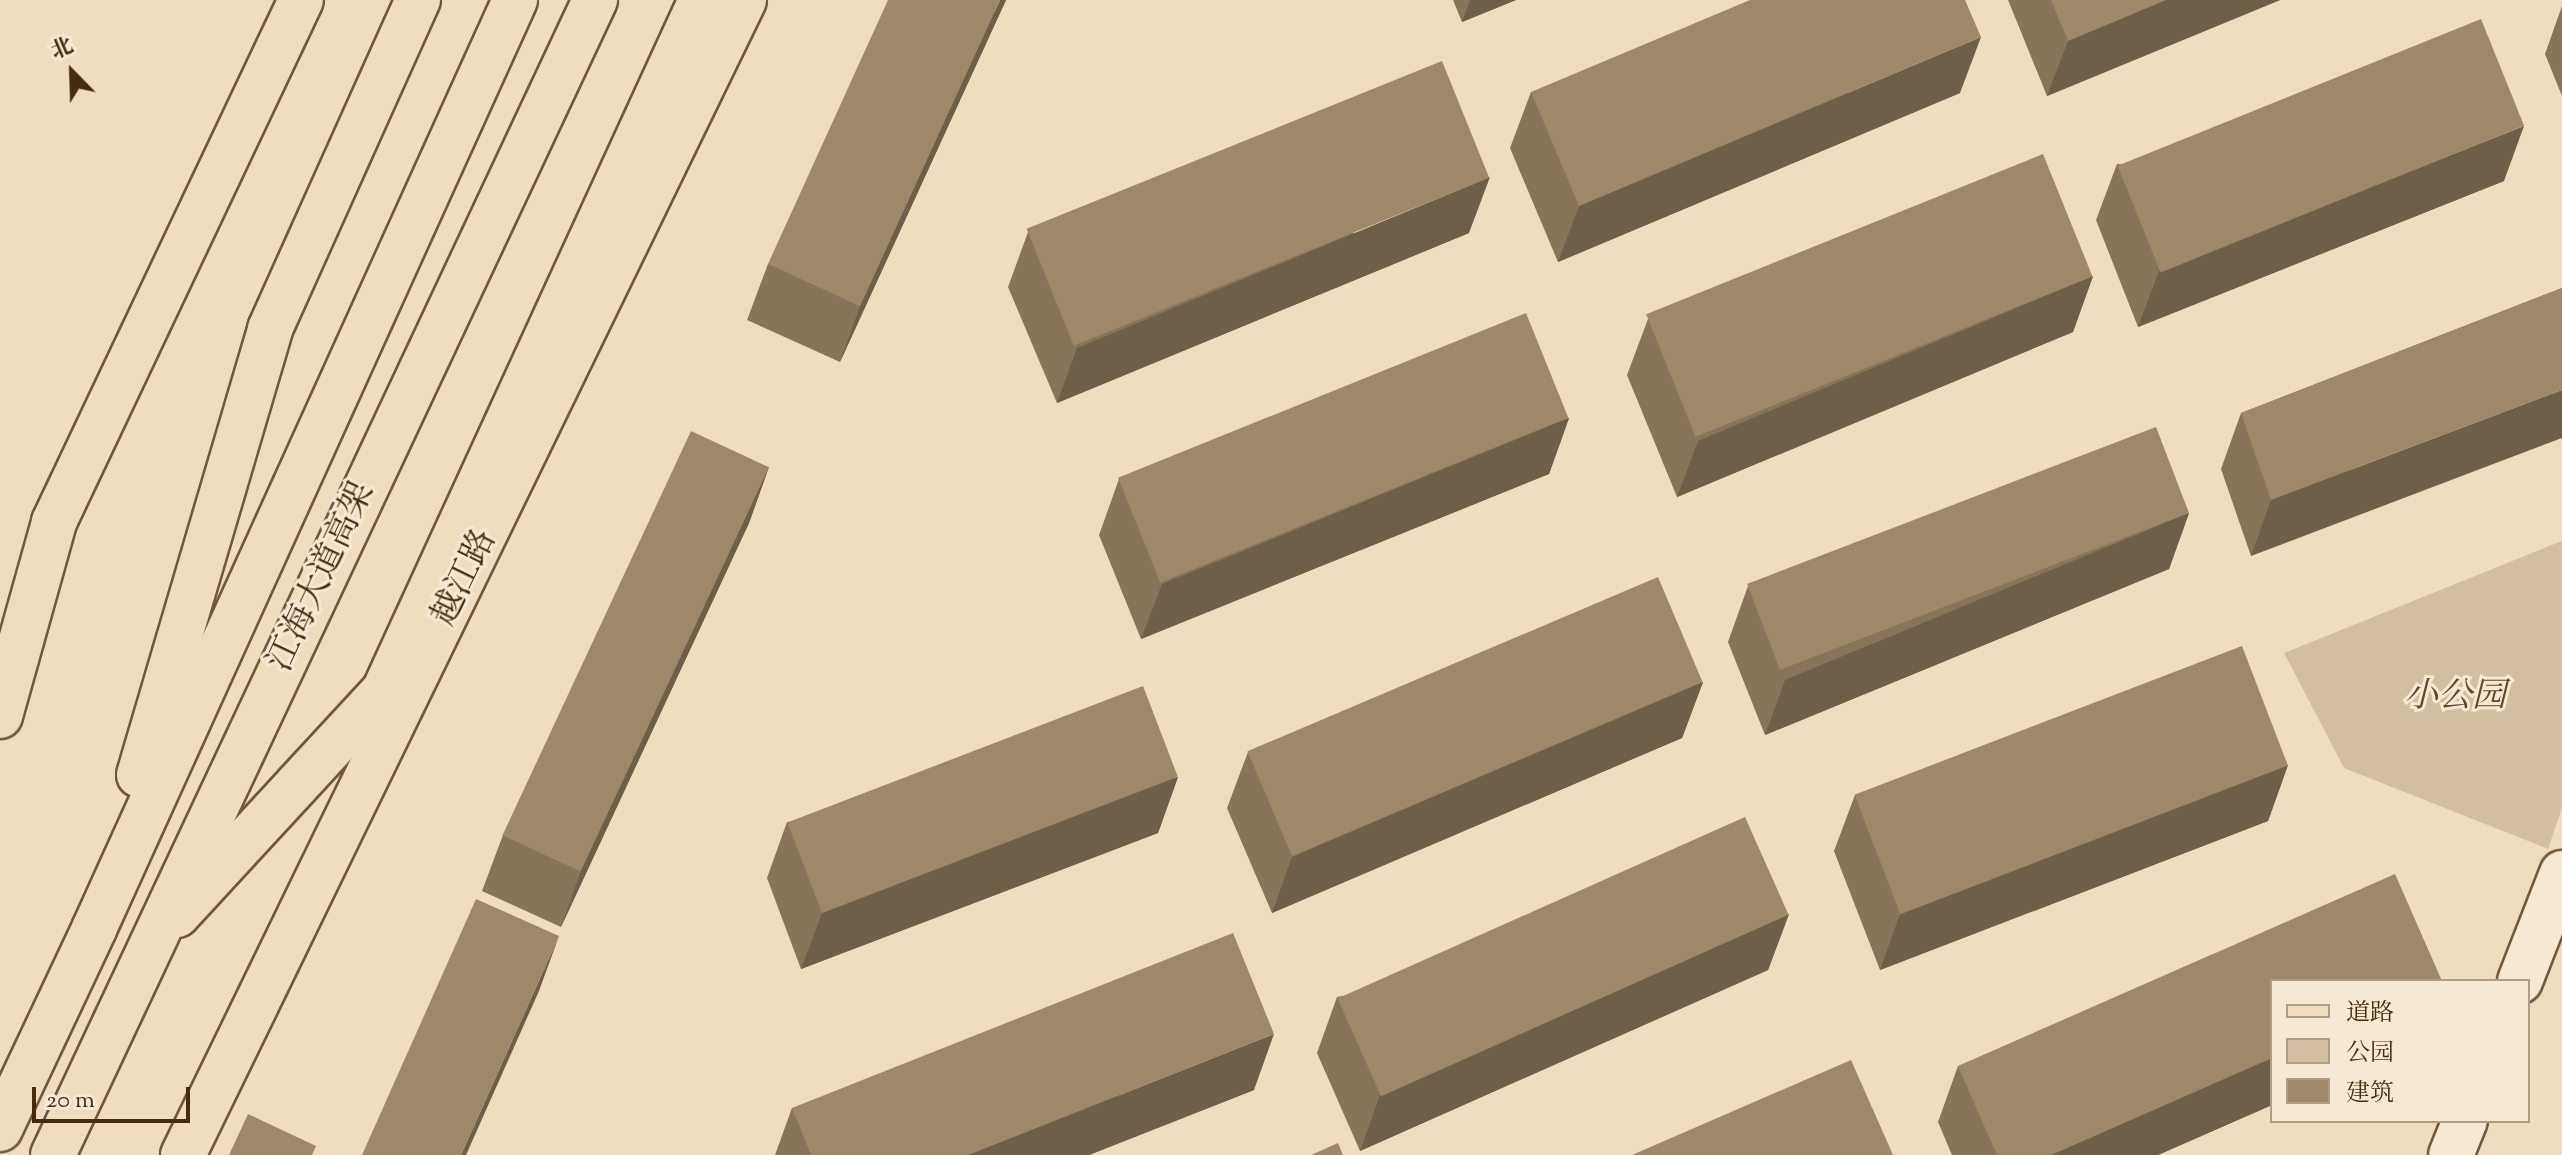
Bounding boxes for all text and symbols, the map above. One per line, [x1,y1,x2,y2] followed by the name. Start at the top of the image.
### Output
[46,31,79,69] text: 北
[32,32,112,112] north arrow
[260,476,384,678] street label: 江海大道高架
[424,523,506,633] street label: 越江路
[2404,678,2506,718] park label: 小公园
[2270,979,2530,1123] legend
[2346,997,2394,1031] text: 道路
[2346,1037,2394,1071] text: 公园
[36,1071,194,1121] scale bar
[2346,1077,2394,1111] text: 建筑
[46,1084,95,1118] text: 20 m

